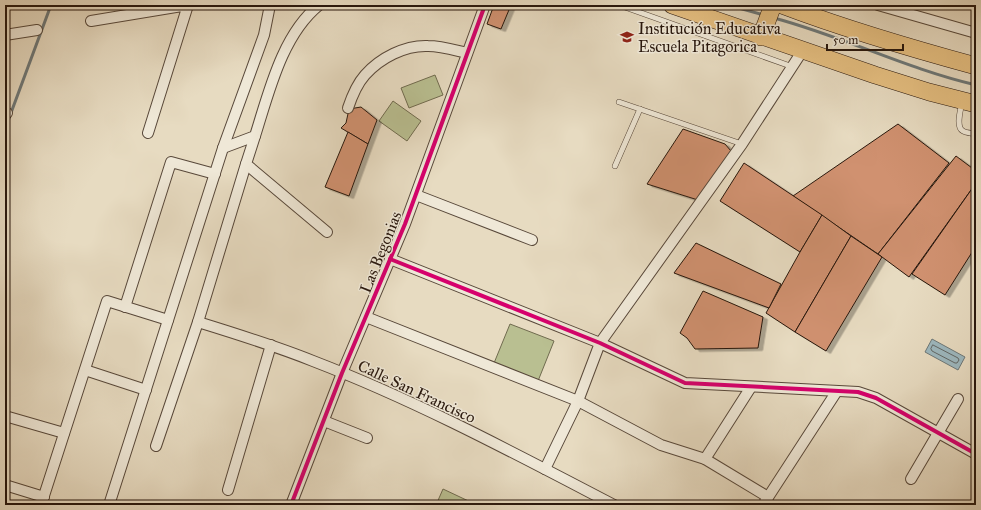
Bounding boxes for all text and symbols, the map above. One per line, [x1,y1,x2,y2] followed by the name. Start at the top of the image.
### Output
[638,19,781,57] place label: Institución Educativa Escuela Pitagorica
[827,26,903,52] scale bar
[619,29,635,45] school or university icon: Institución Educativa Escuela Pitagorica
[833,33,858,47] text: 50 m
[355,208,406,296] street label: Las Begonias
[355,356,479,427] street label: Calle San Francisco

